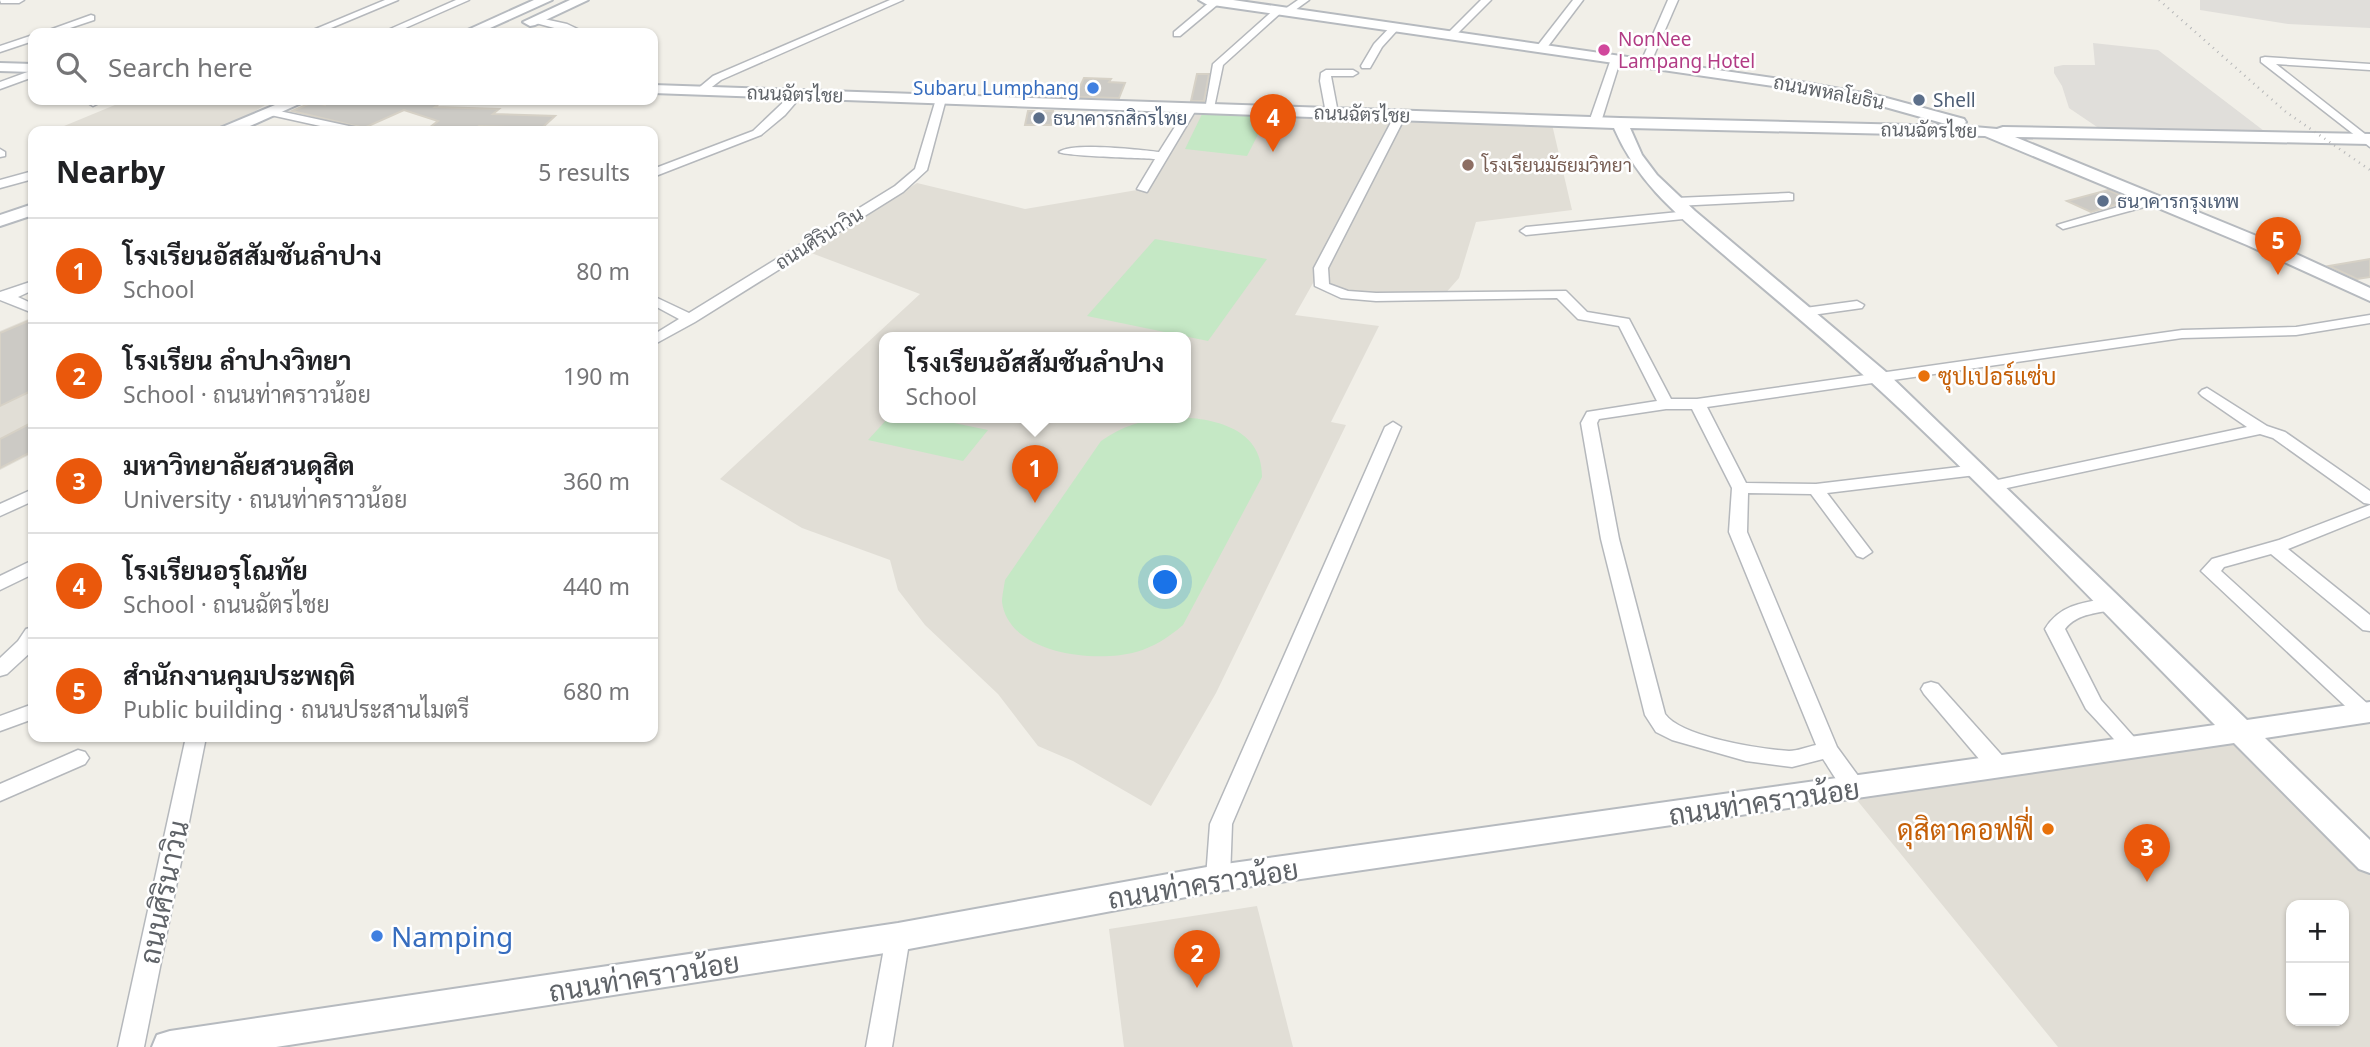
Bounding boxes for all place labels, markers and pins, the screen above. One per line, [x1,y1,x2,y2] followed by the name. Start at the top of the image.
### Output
[1618,26,1755,74] place label: NonNee Lampang Hotel
[1596,42,1612,58] marker: NonNee Lampang Hotel
[913,75,1079,101] place label: Subaru Lumphang
[1085,80,1101,96] marker: Subaru Lumphang
[1933,87,1976,113] place label: Shell
[1911,92,1927,108] marker: Shell
[1250,94,1296,152] pin: 4
[1053,105,1187,131] place label: ธนาคารกสิกรไทย
[1031,110,1047,126] marker: ธนาคารกสิกรไทย
[1481,152,1632,178] place label: โรงเรียนมัธยมวิทยา
[1460,157,1476,173] marker: โรงเรียนมัธยมวิทยา
[2117,188,2239,214] place label: ธนาคารกรุงเทพ
[2095,193,2111,209] marker: ธนาคารกรุงเทพ
[2255,217,2301,275] pin: 5
[1938,360,2056,393] place label: ซุปเปอร์แซ่บ
[1916,368,1932,384] marker: ซุปเปอร์แซ่บ
[1012,445,1058,503] pin: 1
[1897,806,2034,850] place label: ดุสิตาคอฟฟี่
[2040,821,2056,837] marker: ดุสิตาคอฟฟี่
[2124,824,2170,882] pin: 3
[391,917,513,955] place label: Namping
[369,928,385,944] marker: Namping
[1174,930,1220,988] pin: 2

